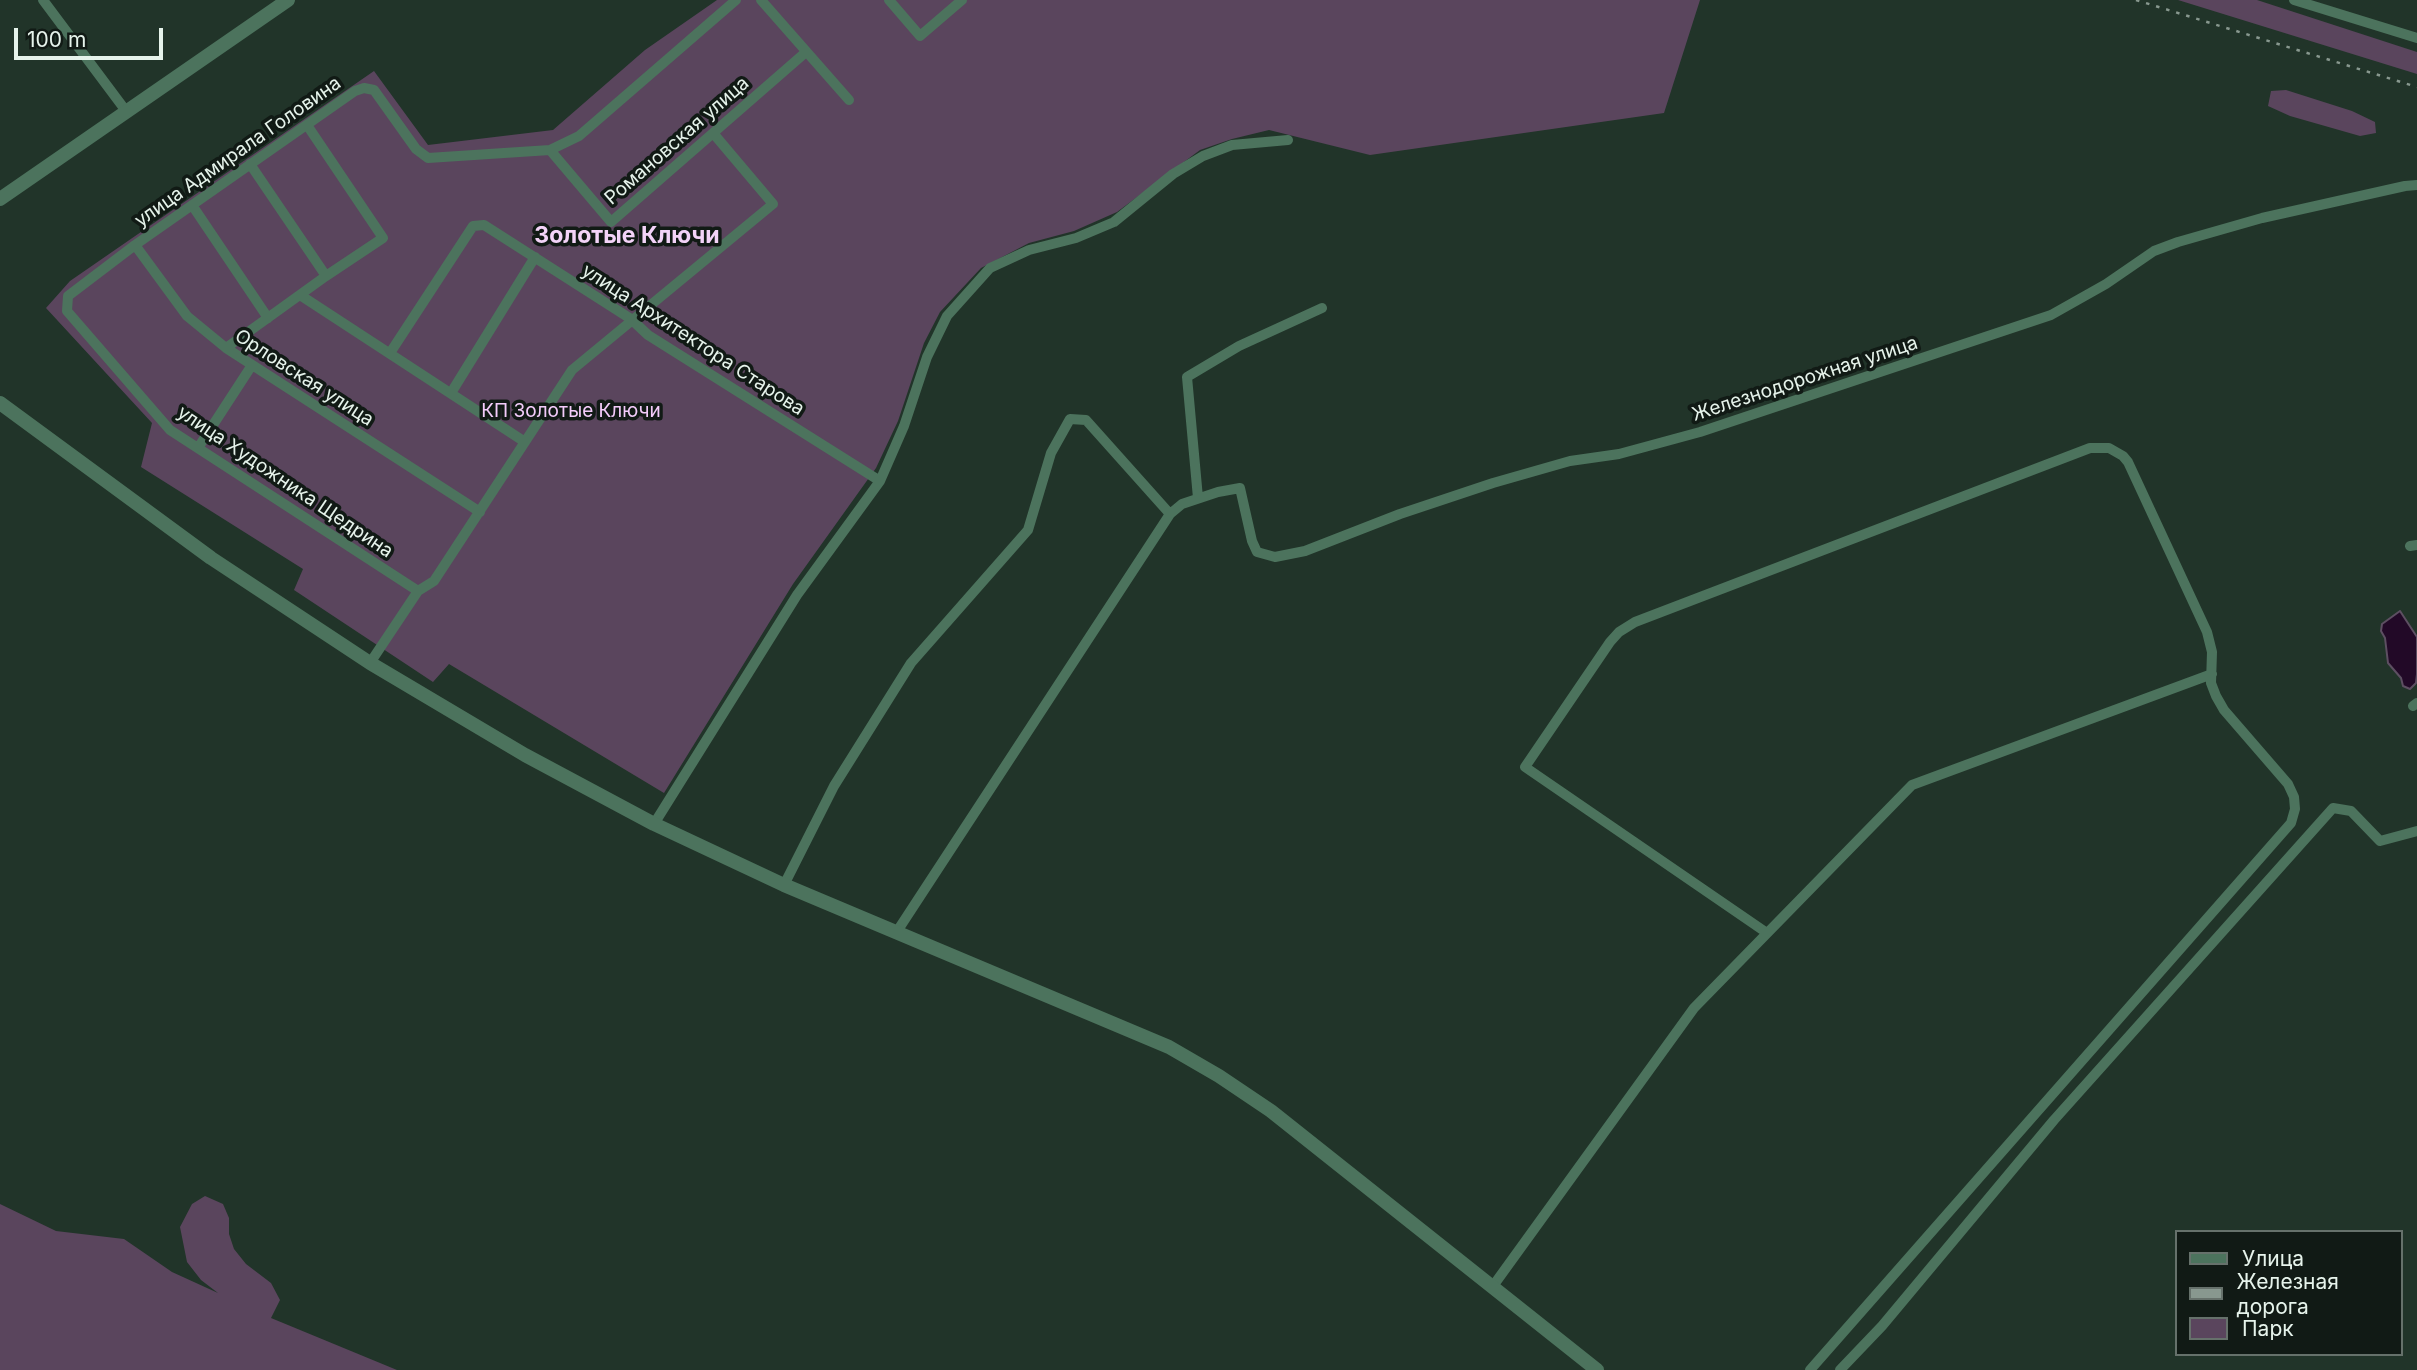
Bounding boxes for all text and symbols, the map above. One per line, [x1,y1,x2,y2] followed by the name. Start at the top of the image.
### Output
[18,14,166,58] scale bar
[27,27,86,52] text: 100 m
[130,72,346,232] street label: улица Адмирала Головина
[600,72,754,210] street label: Романовская улица
[534,222,720,250] district label: Золотые Ключи
[577,259,809,421] street label: улица Архитектора Старова
[230,325,378,431] street label: Орловская улица
[1689,332,1921,426] street label: Железнодорожная улица
[481,400,661,422] park label: КП Золотые Ключи
[173,401,397,563] street label: улица Художника Щедрина
[2176,1230,2403,1356] legend
[2242,1246,2304,1271] text: Улица
[2237,1269,2339,1319] text: Железная дорога
[2242,1316,2294,1341] text: Парк

